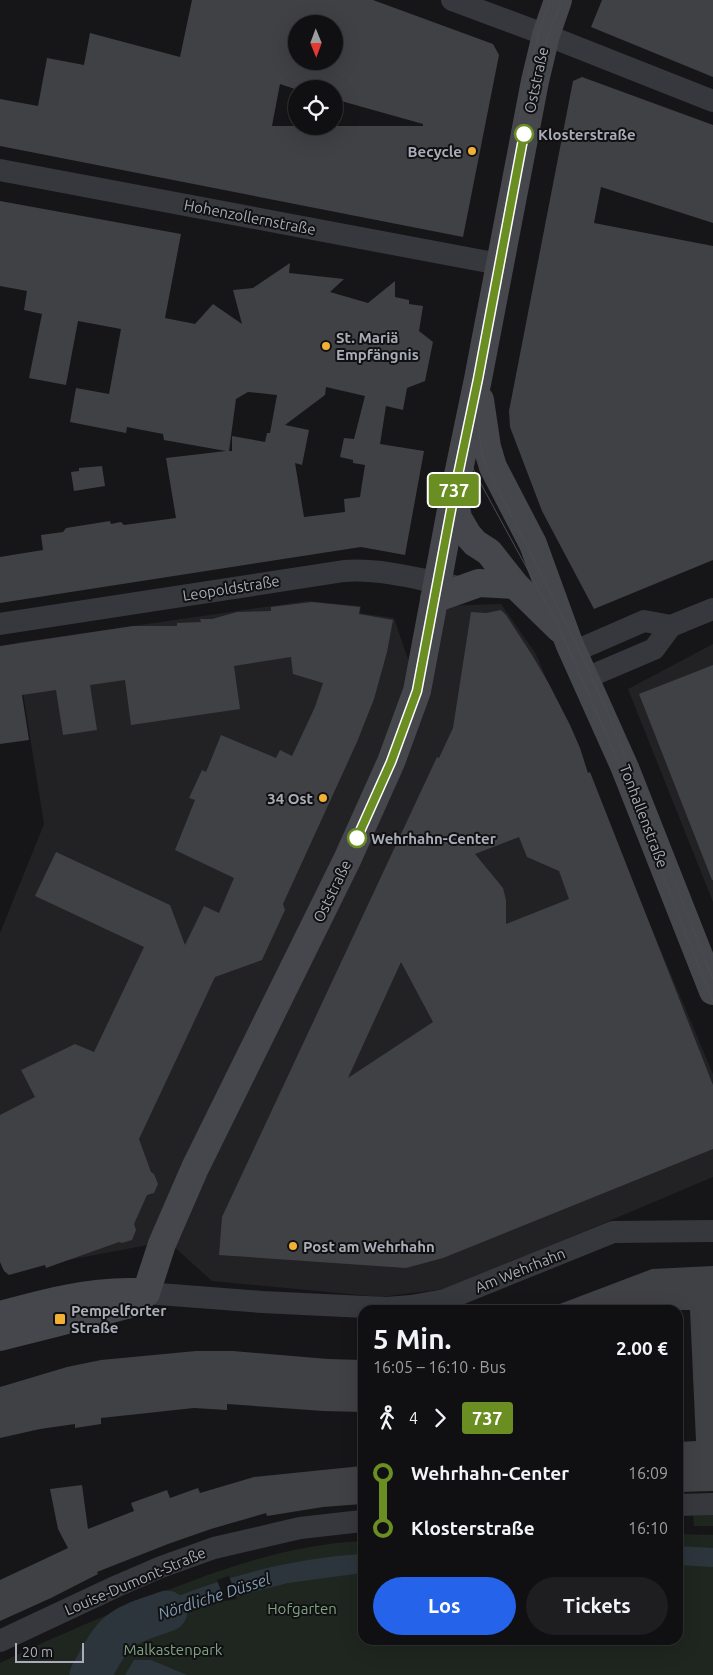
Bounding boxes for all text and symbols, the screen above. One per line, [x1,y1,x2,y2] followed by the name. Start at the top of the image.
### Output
[288,15,342,70] north arrow
[288,15,343,135] map controls
[521,45,551,115] street label: Oststraße
[288,80,343,135] button: locate
[514,124,534,144] marker: Klosterstraße
[538,126,636,143] place label: Klosterstraße
[408,143,462,160] place label: Becycle
[466,145,478,157] marker: Becycle
[183,196,317,238] street label: Hohenzollernstraße
[336,329,419,363] place label: St. Mariä Empfängnis
[320,340,332,352] marker: St. Mariä Empfängnis
[425,474,483,506] line badge: 737
[439,480,469,500] text: 737
[181,572,281,604] street label: Leopoldstraße
[617,762,671,870] street label: Tonhallenstraße
[267,790,314,807] place label: 34 Ost
[317,792,329,804] marker: 34 Ost
[347,828,367,848] marker: Wehrhahn-Center
[371,830,497,847] place label: Wehrhahn-Center
[310,857,354,925] street label: Oststraße
[303,1238,435,1255] place label: Post am Wehrhahn
[287,1240,299,1252] marker: Post am Wehrhahn
[472,1244,568,1296] street label: Am Wehrhahn
[71,1302,167,1336] place label: Pempelforter Straße
[53,1312,67,1326] marker: Pempelforter Straße
[373,1323,451,1354] text: 5 Min.
[616,1337,668,1359] text: 2.00 €
[373,1358,506,1376] text: 16:05 – 16:10 · Bus
[373,1404,401,1432] icon: walk
[426,1404,454,1432] icon: forward
[472,1408,503,1428] text: 737
[409,1409,418,1427] text: 4
[411,1462,569,1484] text: Wehrhahn-Center
[628,1464,668,1482] text: 16:09
[411,1517,535,1539] text: Klosterstraße
[628,1519,668,1537] text: 16:10
[62,1544,208,1618] street label: Louise-Dumont-Straße
[156,1569,273,1623] water label: Nördliche Düssel
[373,1577,516,1635] button: Los
[526,1577,668,1635] button: Tickets
[267,1600,337,1617] park label: Hofgarten
[15,1640,84,1663] scale bar
[124,1641,223,1658] park label: Malkastenpark
[22,1644,53,1660] text: 20 m

